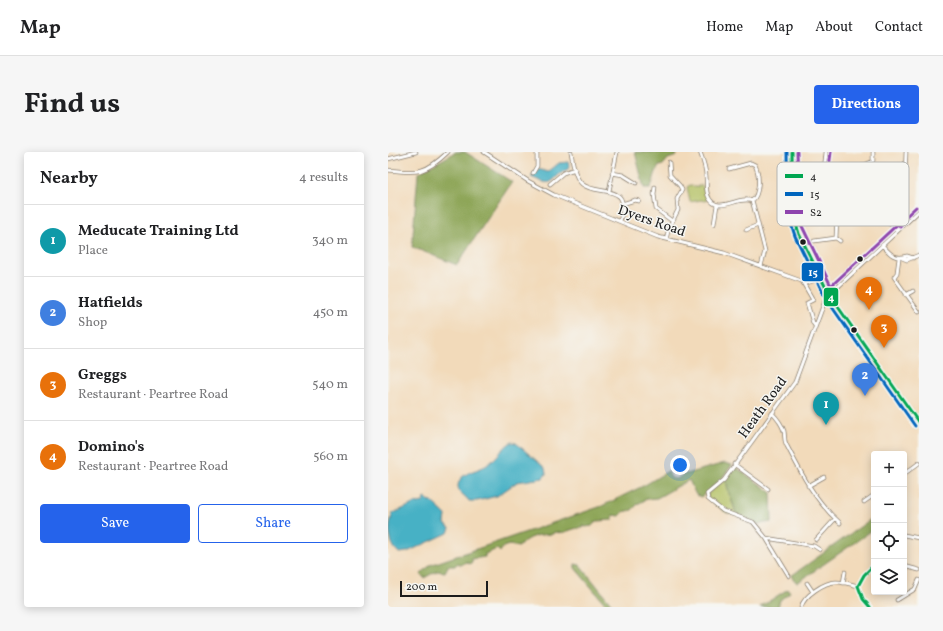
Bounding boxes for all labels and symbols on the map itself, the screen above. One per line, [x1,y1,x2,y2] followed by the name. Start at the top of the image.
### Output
[777,162,909,226] legend
[810,170,817,185] text: 4
[810,188,820,203] text: 15
[615,201,688,242] street label: Dyers Road
[810,206,822,221] text: S2
[798,237,808,247] unlabelled marker
[855,254,865,264] unlabelled marker
[801,262,824,282] line badge: 15
[808,266,818,281] text: 15
[856,277,882,310] pin: 4
[823,287,839,307] line badge: 4
[828,291,835,306] text: 4
[871,315,897,348] pin: 3
[849,325,859,335] unlabelled marker
[852,363,878,396] pin: 2
[734,373,792,442] street label: Heath Road
[813,392,839,425] pin: 1
[670,455,690,475] your location
[400,579,488,598] scale bar

